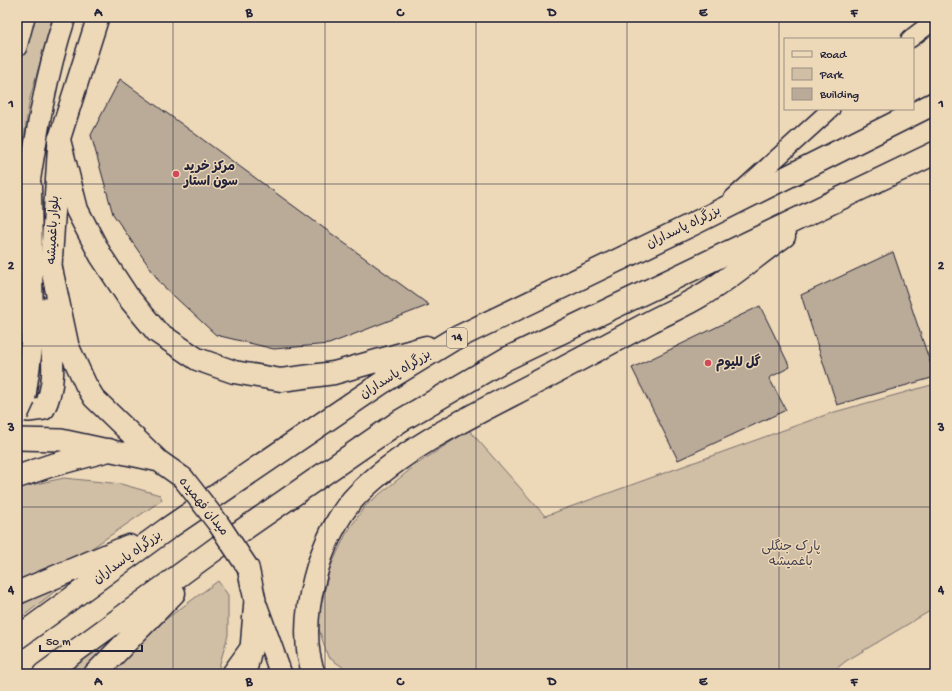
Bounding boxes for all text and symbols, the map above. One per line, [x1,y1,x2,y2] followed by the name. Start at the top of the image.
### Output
[93,6,103,21] text: A
[245,6,254,21] text: B
[395,6,405,21] text: C
[547,6,557,21] text: D
[699,6,708,21] text: E
[850,6,859,21] text: F
[784,38,914,110] legend
[820,49,847,63] text: Road
[819,69,845,83] text: Park
[819,89,859,103] text: Building
[7,97,14,112] text: 1
[937,97,944,112] text: 1
[183,160,238,190] place label: مرکز خرید سون استار
[171,169,181,179] marker: مرکز خرید سون استار
[45,195,63,265] street label: بلوار باغمیشه
[644,202,724,252] street label: بزرگراه پاسداران
[8,259,15,274] text: 2
[938,259,945,274] text: 2
[447,328,467,348] road number: 14
[357,346,434,403] street label: بزرگراه پاسداران
[716,353,761,372] place label: گل للیوم
[703,358,713,368] marker: گل للیوم
[7,421,15,436] text: 3
[937,421,945,436] text: 3
[175,475,231,539] street label: میدان فهمیده
[90,527,165,588] street label: بزرگراه پاسداران
[762,538,821,570] park label: پارک جنگلی باغمیشه
[7,583,15,598] text: 4
[937,583,945,598] text: 4
[40,627,142,653] scale bar
[46,636,71,650] text: 50 m
[93,675,103,690] text: A
[245,675,254,690] text: B
[395,675,405,690] text: C
[547,675,557,690] text: D
[699,675,708,690] text: E
[850,675,859,690] text: F

